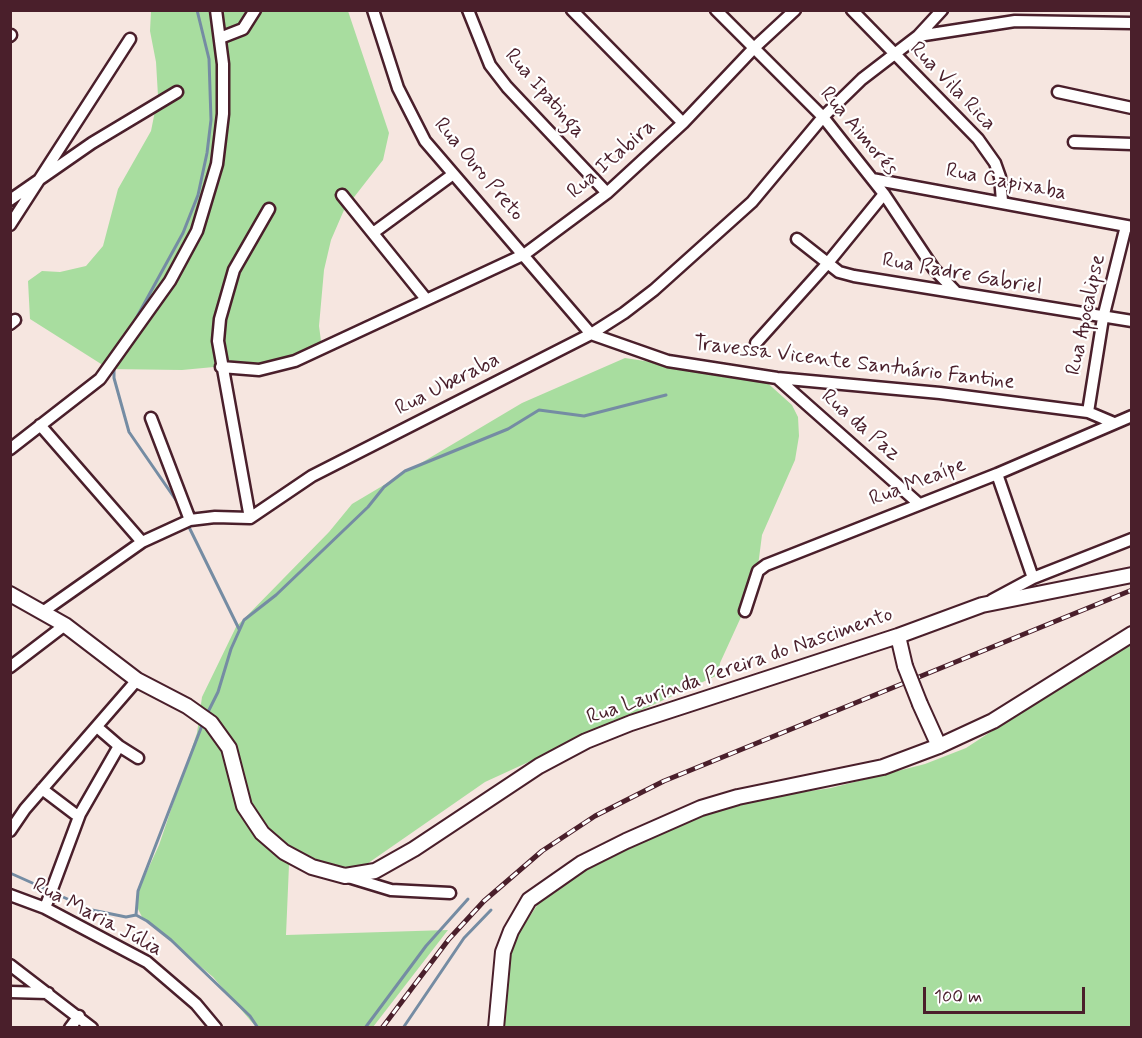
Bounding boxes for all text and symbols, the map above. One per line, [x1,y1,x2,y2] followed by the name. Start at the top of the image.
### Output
[903,37,1001,137] street label: Rua Vila Rica
[498,44,590,144] street label: Rua Ipatinga
[814,82,902,182] street label: Rua Aimorés
[428,113,528,227] street label: Rua Ouro Preto
[563,115,661,205] street label: Rua Itabira
[943,159,1069,207] street label: Rua Capixaba
[880,249,1044,301] street label: Rua Padre Gabriel
[1062,252,1112,378] street label: Rua Apocalipse
[692,332,1016,396] street label: Travessa Vicente Santuário Fantine
[392,348,504,422] street label: Rua Uberaba
[815,385,905,467] street label: Rua da Paz
[866,453,970,513] street label: Rua Meaípe
[584,603,896,731] street label: Rua Laurinda Pereira do Nascimento
[28,873,166,963] street label: Rua Maria Júlia
[926,975,1088,1013] scale bar
[934,985,982,1009] text: 100 m

